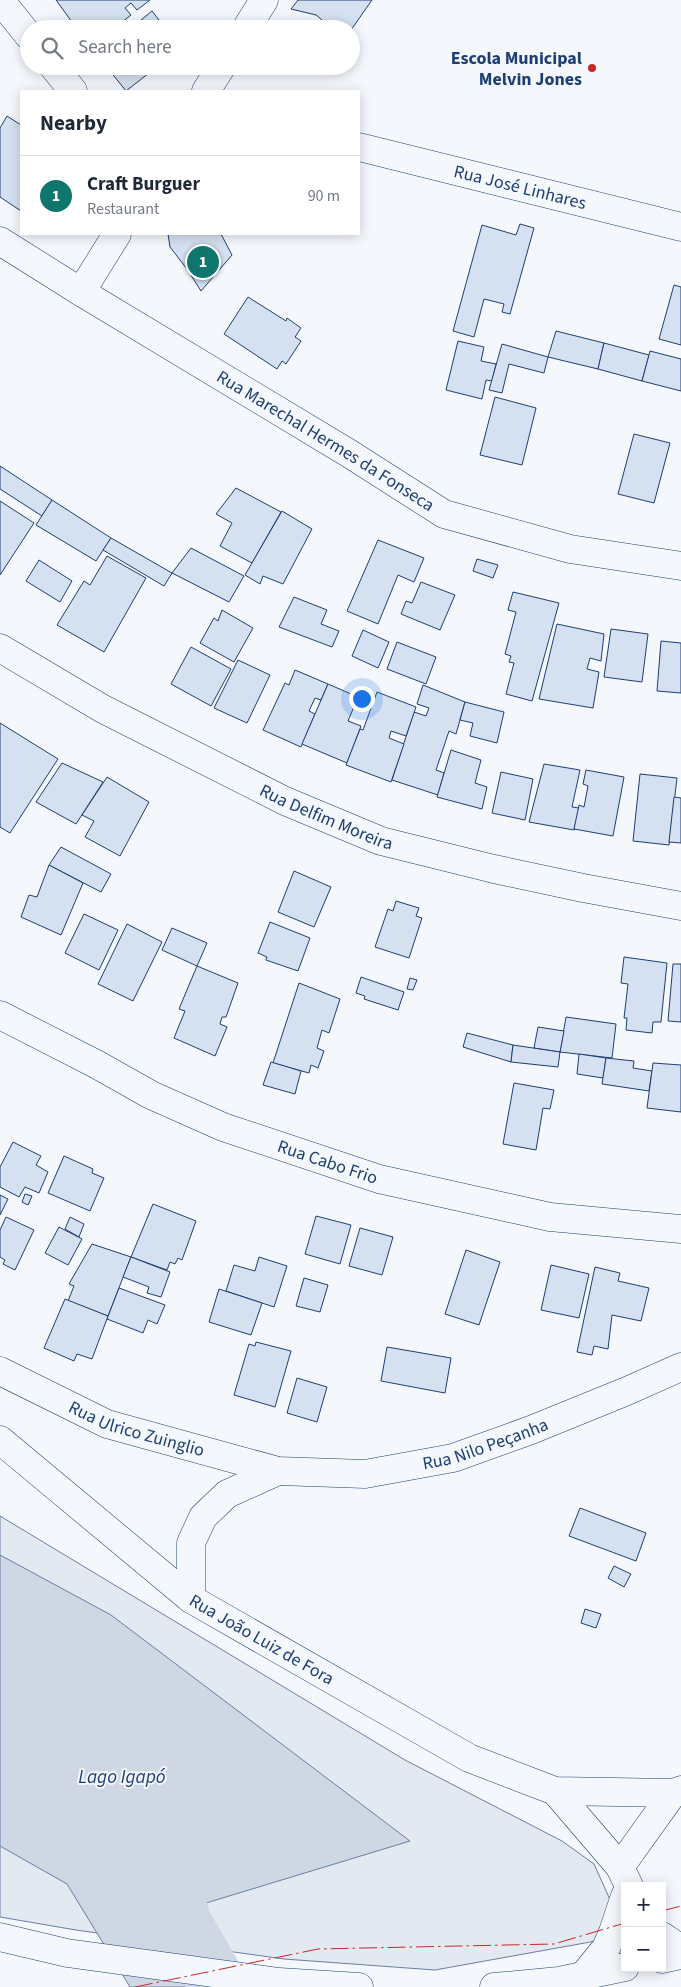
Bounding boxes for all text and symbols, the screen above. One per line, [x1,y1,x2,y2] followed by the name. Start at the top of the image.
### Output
[20,20,360,75] search box
[38,34,66,62] icon: search
[78,34,172,61] text: Search here
[451,46,582,92] place label: Escola Municipal Melvin Jones
[586,62,598,74] marker: Escola Municipal Melvin Jones
[40,108,107,138] text: Nearby
[451,159,589,216] street label: Rua José Linhares
[87,171,200,198] text: Craft Burguer
[52,185,60,207] text: 1
[308,185,340,207] text: 90 m
[87,198,160,220] text: Restaurant
[187,243,219,281] pin: 1
[212,364,439,518] street label: Rua Marechal Hermes da Fonseca
[349,686,375,712] your location
[255,778,395,856] street label: Rua Delfim Moreira
[274,1134,381,1191] street label: Rua Cabo Frio
[64,1395,207,1463] street label: Rua Ulrico Zuinglio
[420,1412,552,1476] street label: Rua Nilo Peçanha
[184,1589,339,1691] street label: Rua João Luiz de Fora
[78,1764,166,1791] water label: Lago Igapó
[621,1882,666,1972] map controls
[621,1882,666,1927] button: +
[621,1927,666,1972] button: −

